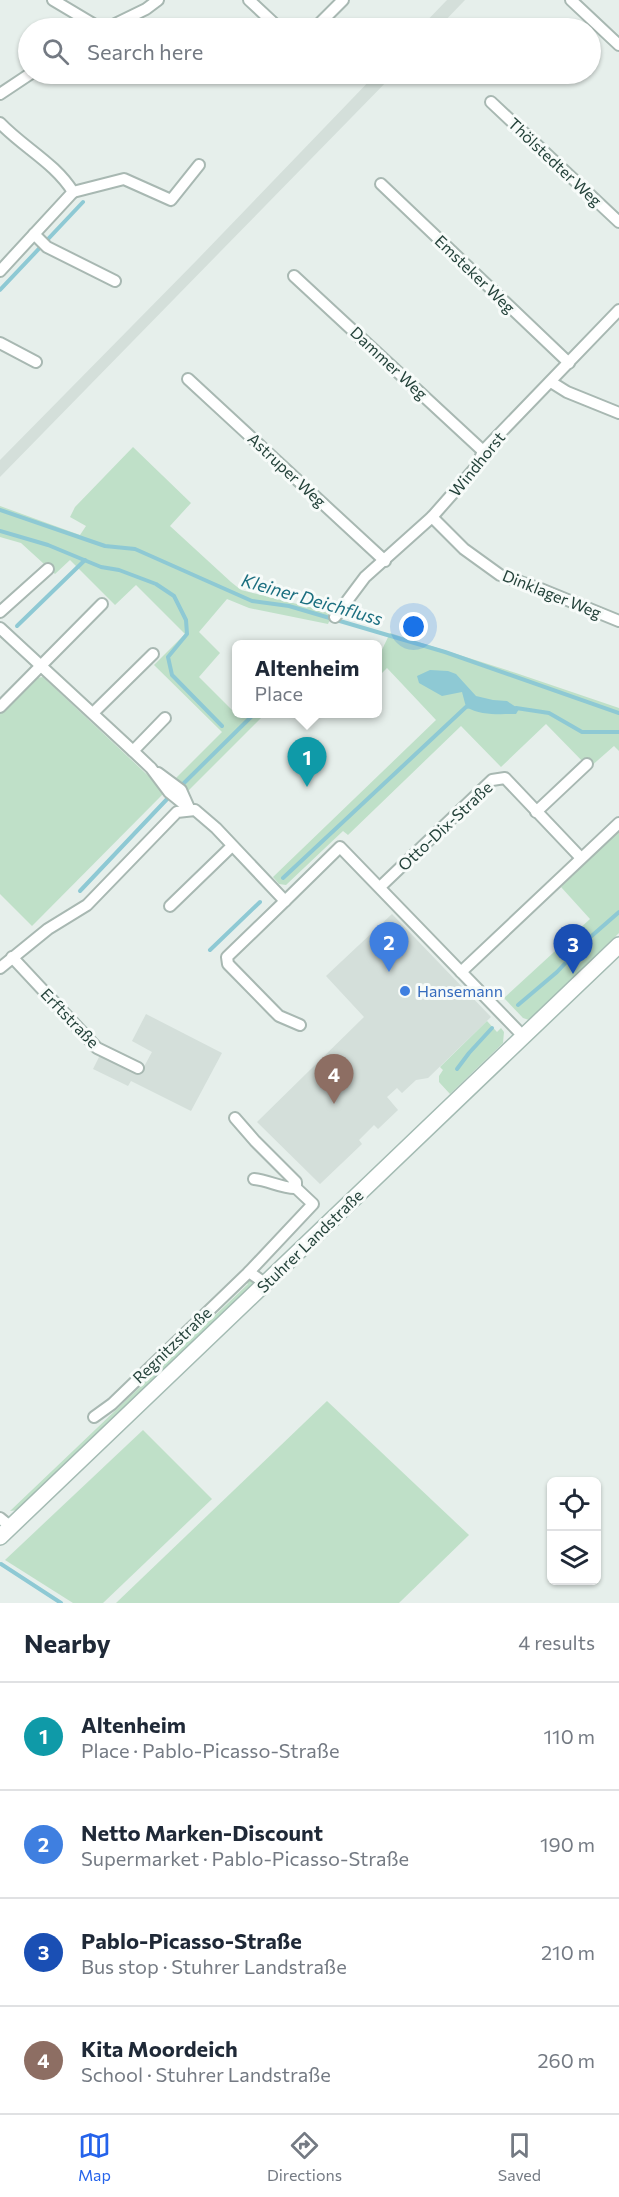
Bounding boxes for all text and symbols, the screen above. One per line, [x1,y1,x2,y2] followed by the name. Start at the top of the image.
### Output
[18,18,601,84] search box
[39,35,72,68] icon: search
[87,38,203,65] text: Search here
[505,113,606,210] street label: Thölstedter Weg
[431,231,520,317] street label: Emsteker Weg
[347,322,432,403] street label: Dammer Weg
[445,427,509,500] street label: Windhorst
[244,429,331,511] street label: Astruper Weg
[500,565,605,622] street label: Dinklager Weg
[239,568,385,630] water label: Kleiner Deichfluss
[399,612,428,641] your location
[232,640,382,718] popup
[255,654,359,681] text: Altenheim
[255,681,303,705] text: Place
[288,738,326,787] pin: 1
[394,777,496,874] street label: Otto-Dix-Straße
[370,922,408,972] pin: 2
[554,924,592,974] pin: 3
[417,981,503,1000] place label: Hansemann
[37,984,103,1051] street label: Erftstraße
[398,984,412,998] marker: Hansemann
[314,1054,354,1104] pin: 4
[253,1185,367,1296] street label: Stuhrer Landstraße
[128,1303,215,1387] street label: Regnitzstraße
[547,1477,601,1585] map controls
[547,1477,601,1531] button: locate
[547,1531,601,1585] button: layers
[24,1627,111,1658] text: Nearby
[518,1630,595,1654] text: 4 results
[81,1711,186,1738] text: Altenheim
[39,1724,48,1748] text: 1
[544,1724,595,1748] text: 110 m
[81,1738,340,1762] text: Place · Pablo-Picasso-Straße
[81,1819,323,1846] text: Netto Marken-Discount
[38,1832,49,1856] text: 2
[540,1832,595,1856] text: 190 m
[81,1846,409,1870] text: Supermarket · Pablo-Picasso-Straße
[81,1927,302,1954] text: Pablo-Picasso-Straße
[38,1940,49,1964] text: 3
[541,1940,595,1964] text: 210 m
[81,1954,347,1978] text: Bus stop · Stuhrer Landstraße
[81,2035,238,2062] text: Kita Moordeich
[37,2048,50,2072] text: 4
[537,2048,595,2072] text: 260 m
[81,2062,331,2086] text: School · Stuhrer Landstraße
[78,2129,111,2184] tab: Map
[267,2129,342,2184] tab: Directions
[498,2129,541,2184] tab: Saved

